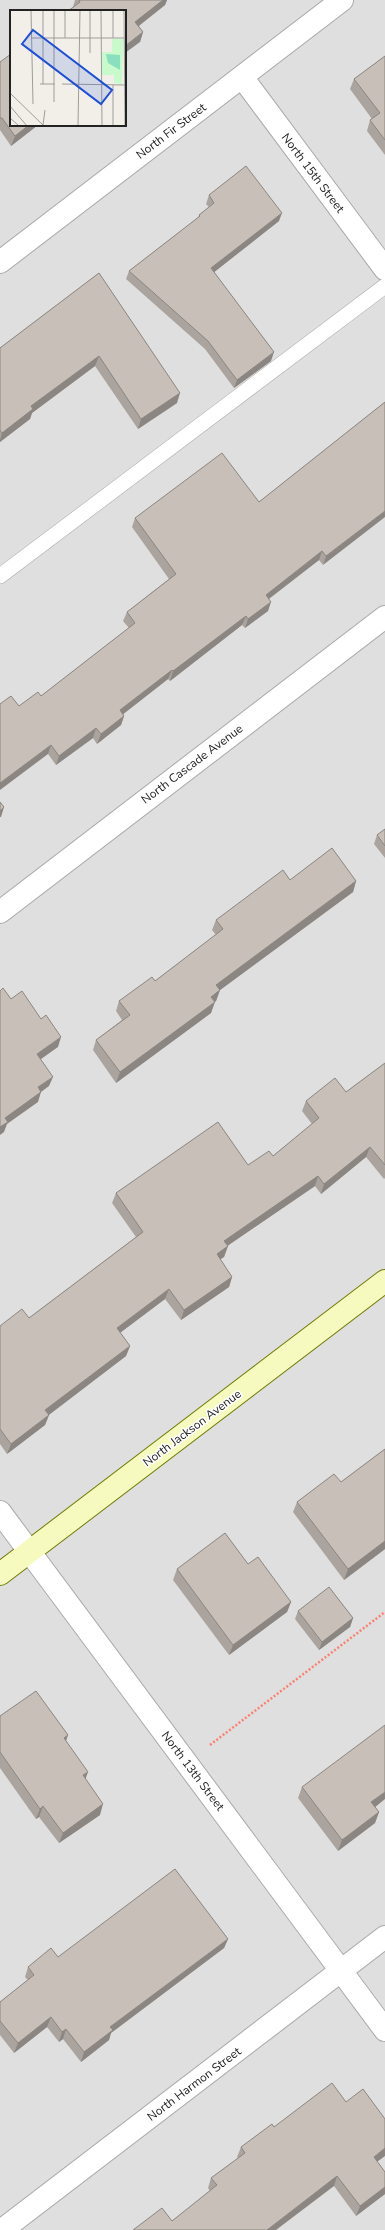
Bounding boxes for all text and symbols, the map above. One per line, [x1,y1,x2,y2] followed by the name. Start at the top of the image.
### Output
[10,10,126,126] inset map
[133,99,210,163] street label: North Fir Street
[278,130,349,217] street label: North 15th Street
[138,720,246,808] street label: North Cascade Avenue
[140,1386,244,1470] street label: North Jackson Avenue
[158,1728,229,1815] street label: North 13th Street
[144,2043,245,2125] street label: North Harmon Street

